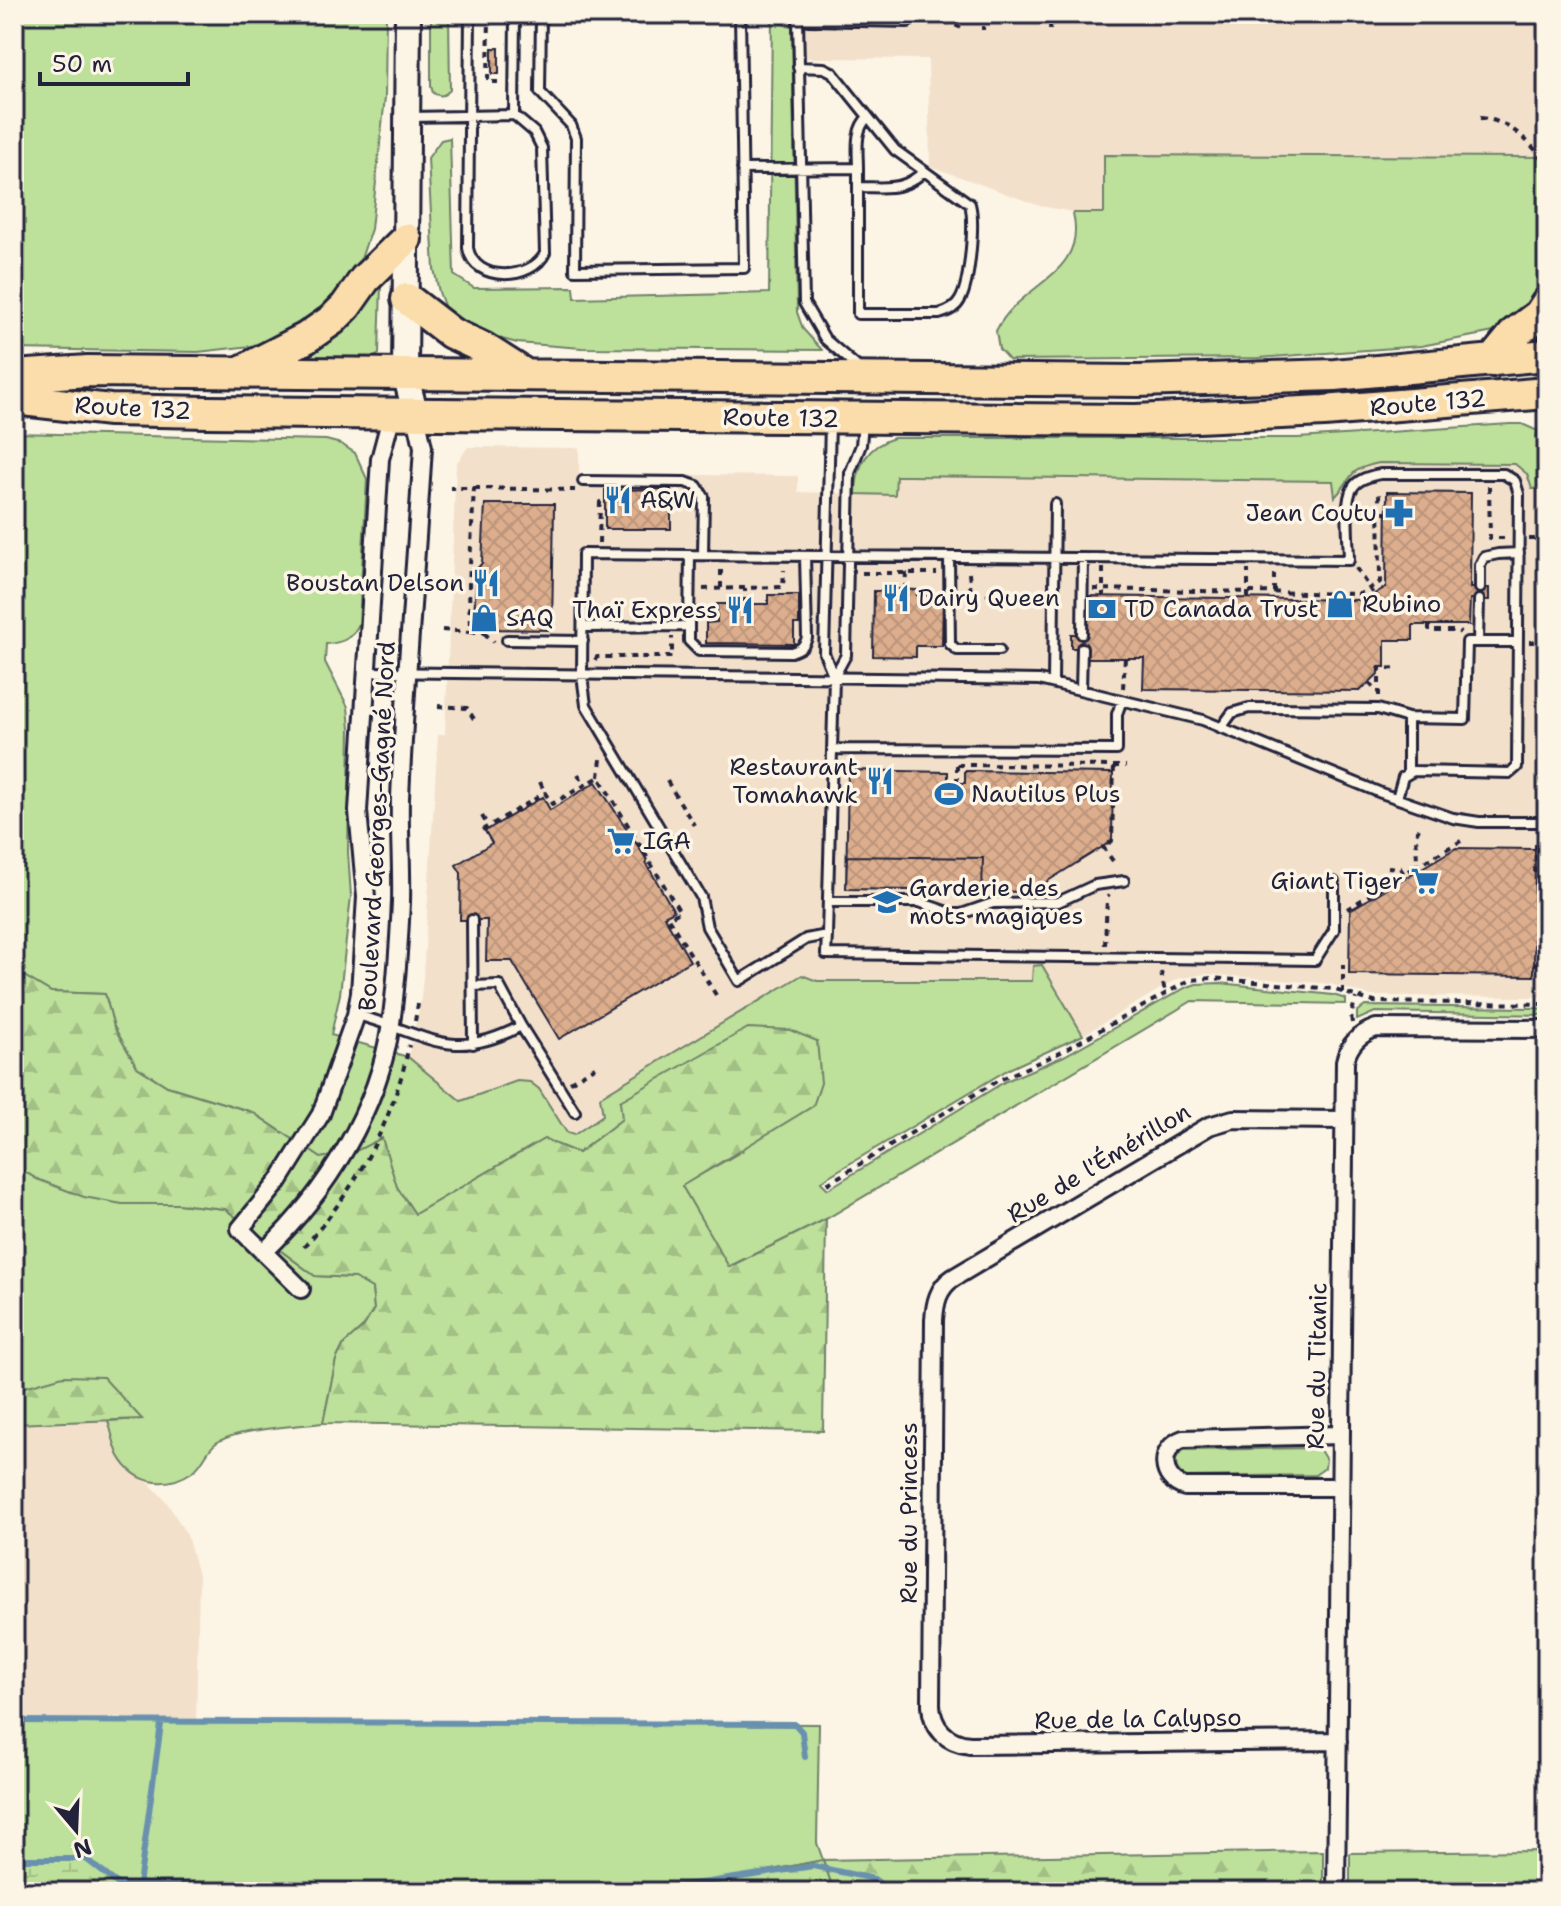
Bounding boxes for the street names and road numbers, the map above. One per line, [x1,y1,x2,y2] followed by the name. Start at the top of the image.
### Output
[1369,382,1487,424] street label: Route 132
[74,389,192,427] street label: Route 132
[722,401,840,435] street label: Route 132
[351,640,403,1012] street label: Boulevard Georges-Gagné Nord
[1001,1096,1197,1230] street label: Rue de l'Émérillon
[1300,1282,1334,1450] street label: Rue du Titanic
[893,1422,925,1604] street label: Rue du Princess
[1034,1701,1242,1737] street label: Rue de la Calypso

